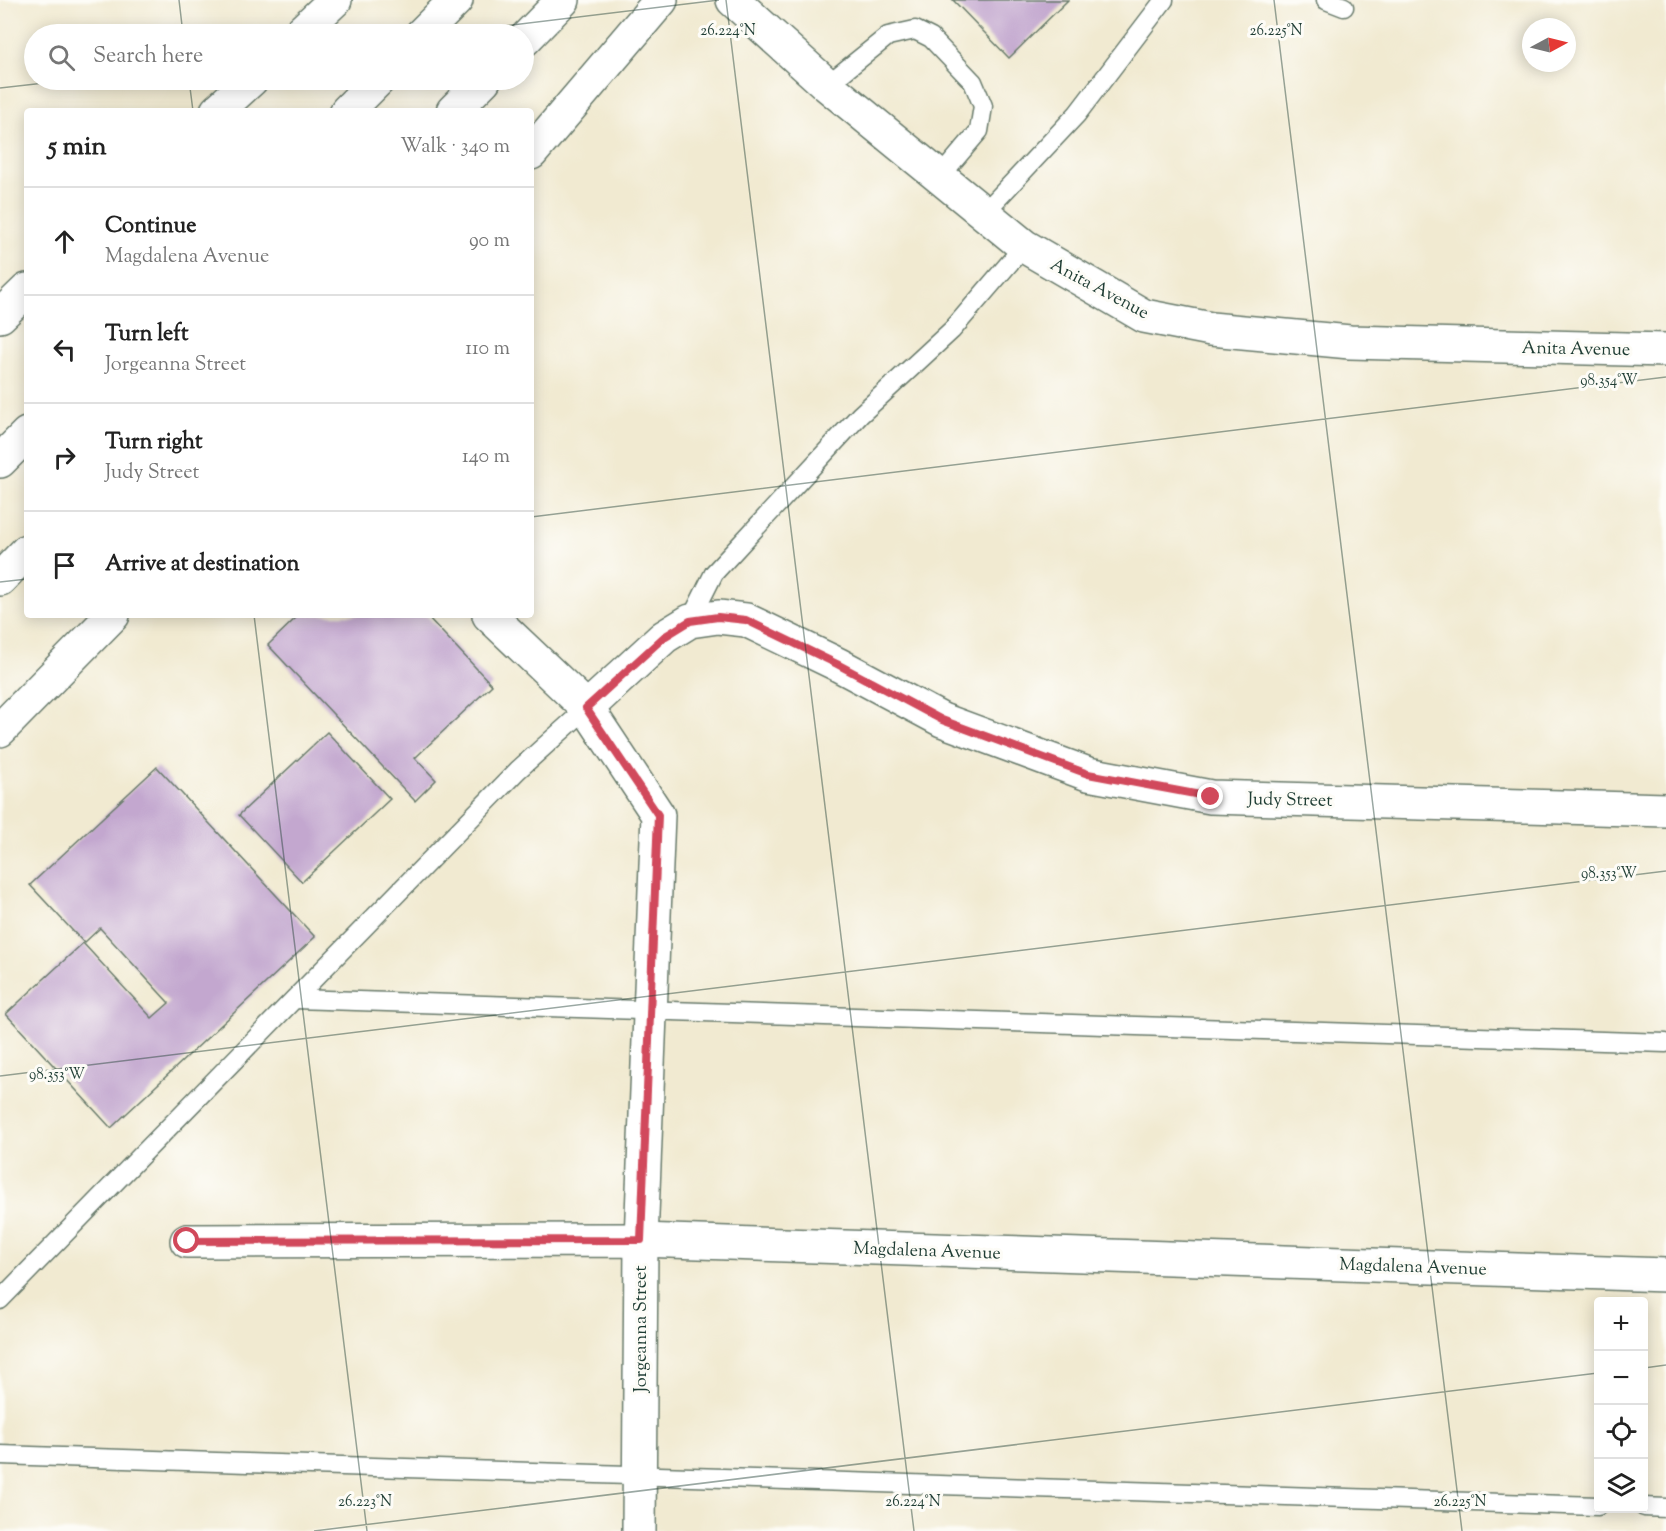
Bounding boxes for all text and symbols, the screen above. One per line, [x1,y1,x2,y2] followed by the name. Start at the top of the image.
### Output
[1522,18,1576,72] north arrow
[700,21,756,42] text: 26.224°N
[1250,21,1303,42] text: 26.225°N
[24,24,534,90] search box
[45,41,78,74] icon: search
[93,41,203,73] text: Search here
[48,129,107,166] text: 5 min
[400,133,510,162] text: Walk · 340 m
[105,211,196,243] text: Continue
[48,225,81,258] icon: ahead
[469,227,510,256] text: 90 m
[105,243,269,272] text: Magdalena Avenue
[1045,253,1153,327] street label: Anita Avenue
[105,319,188,351] text: Turn left
[48,333,81,366] icon: left
[465,335,510,364] text: 110 m
[1521,336,1631,364] street label: Anita Avenue
[105,351,246,380] text: Jorgeanna Street
[1580,371,1638,392] text: 98.354°W
[105,427,202,459] text: Turn right
[48,441,81,474] icon: right
[462,443,510,472] text: 140 m
[105,459,199,488] text: Judy Street
[48,549,81,582] icon: arrive
[105,549,300,581] text: Arrive at destination
[1197,783,1223,809] route end
[1246,787,1333,815] street label: Judy Street
[1581,864,1637,885] text: 98.353°W
[29,1065,85,1086] text: 98.353°W
[173,1227,199,1253] route start
[853,1236,1001,1268] street label: Magdalena Avenue
[1339,1252,1487,1284] street label: Magdalena Avenue
[629,1265,655,1394] street label: Jorgeanna Street
[1594,1297,1648,1513] map controls
[1594,1297,1648,1351] button: +
[1594,1351,1648,1405] button: −
[1594,1405,1648,1459] button: locate
[1594,1459,1648,1513] button: layers
[338,1492,392,1513] text: 26.223°N
[885,1492,941,1513] text: 26.224°N
[1434,1492,1487,1513] text: 26.225°N

